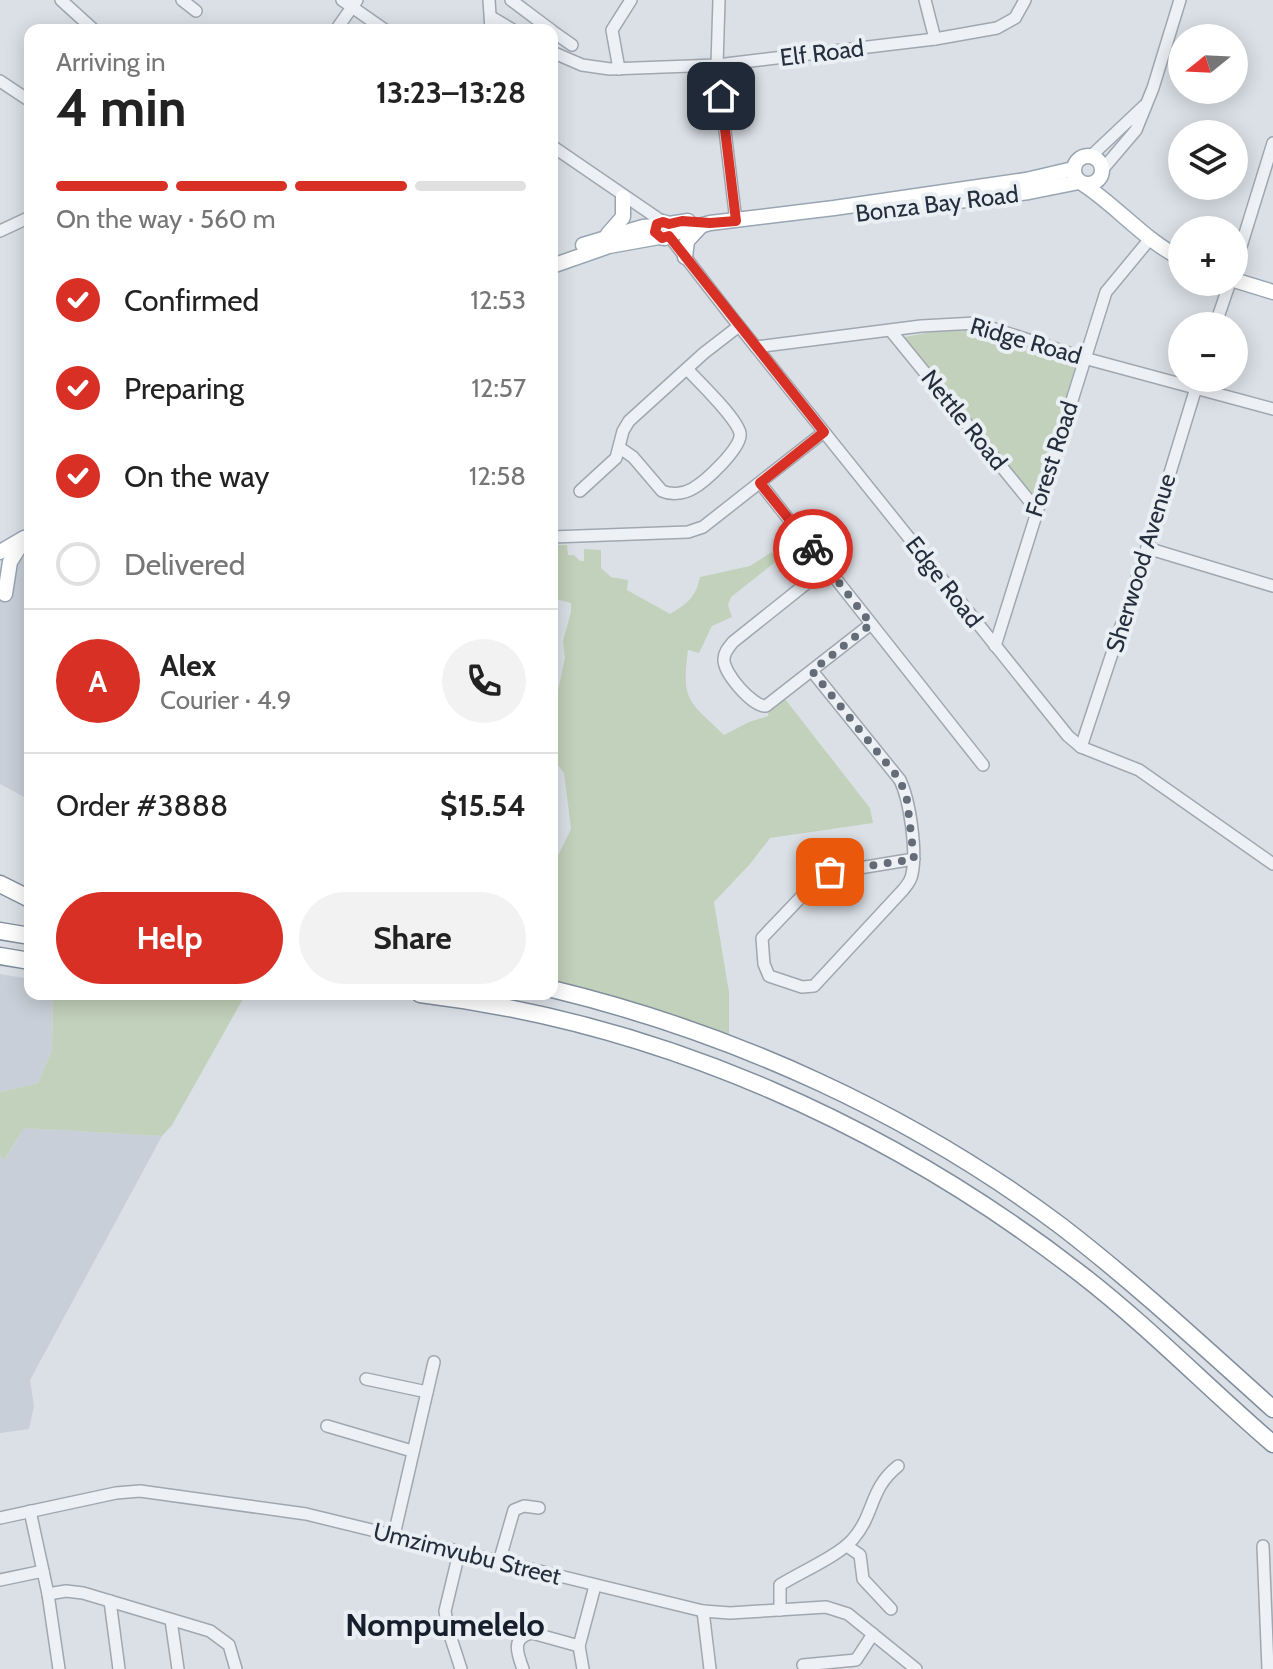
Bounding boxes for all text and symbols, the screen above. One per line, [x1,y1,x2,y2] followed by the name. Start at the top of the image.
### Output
[1168,24,1248,104] north arrow
[1168,24,1248,392] map controls
[778,33,866,72] street label: Elf Road
[56,46,166,78] text: Arriving in
[687,62,755,130] pin
[376,74,526,111] text: 13:23–13:28
[699,74,743,118] icon: home
[56,76,186,139] text: 4 min
[1168,120,1248,200] button: layers
[854,179,1020,228] street label: Bonza Bay Road
[56,203,276,235] text: On the way · 560 m
[1168,216,1248,296] button: +
[56,278,100,322] icon: check
[124,282,259,319] text: Confirmed
[470,284,526,316] text: 12:53
[967,311,1085,370] street label: Ridge Road
[1168,312,1248,392] button: −
[915,364,1014,476] street label: Nettle Road
[56,366,100,410] icon: check
[124,370,244,407] text: Preparing
[471,372,526,404] text: 12:57
[1019,397,1084,520] street label: Forest Road
[56,454,100,498] icon: check
[124,458,269,495] text: On the way
[469,460,526,492] text: 12:58
[1100,470,1181,656] street label: Sherwood Avenue
[773,509,853,589] courier
[791,527,835,571] icon: bike
[900,530,989,633] street label: Edge Road
[124,546,245,583] text: Delivered
[442,639,526,723] button: phone
[160,647,216,684] text: Alex
[89,663,107,700] text: A
[160,684,292,716] text: Courier · 4.9
[56,787,228,824] text: Order #3888
[440,787,526,824] text: $15.54
[796,838,864,906] pin
[808,850,852,894] icon: bag
[56,892,283,984] button: Help
[299,892,526,984] button: Share
[370,1516,564,1591] street label: Umzimvubu Street
[345,1605,545,1644] district label: Nompumelelo

